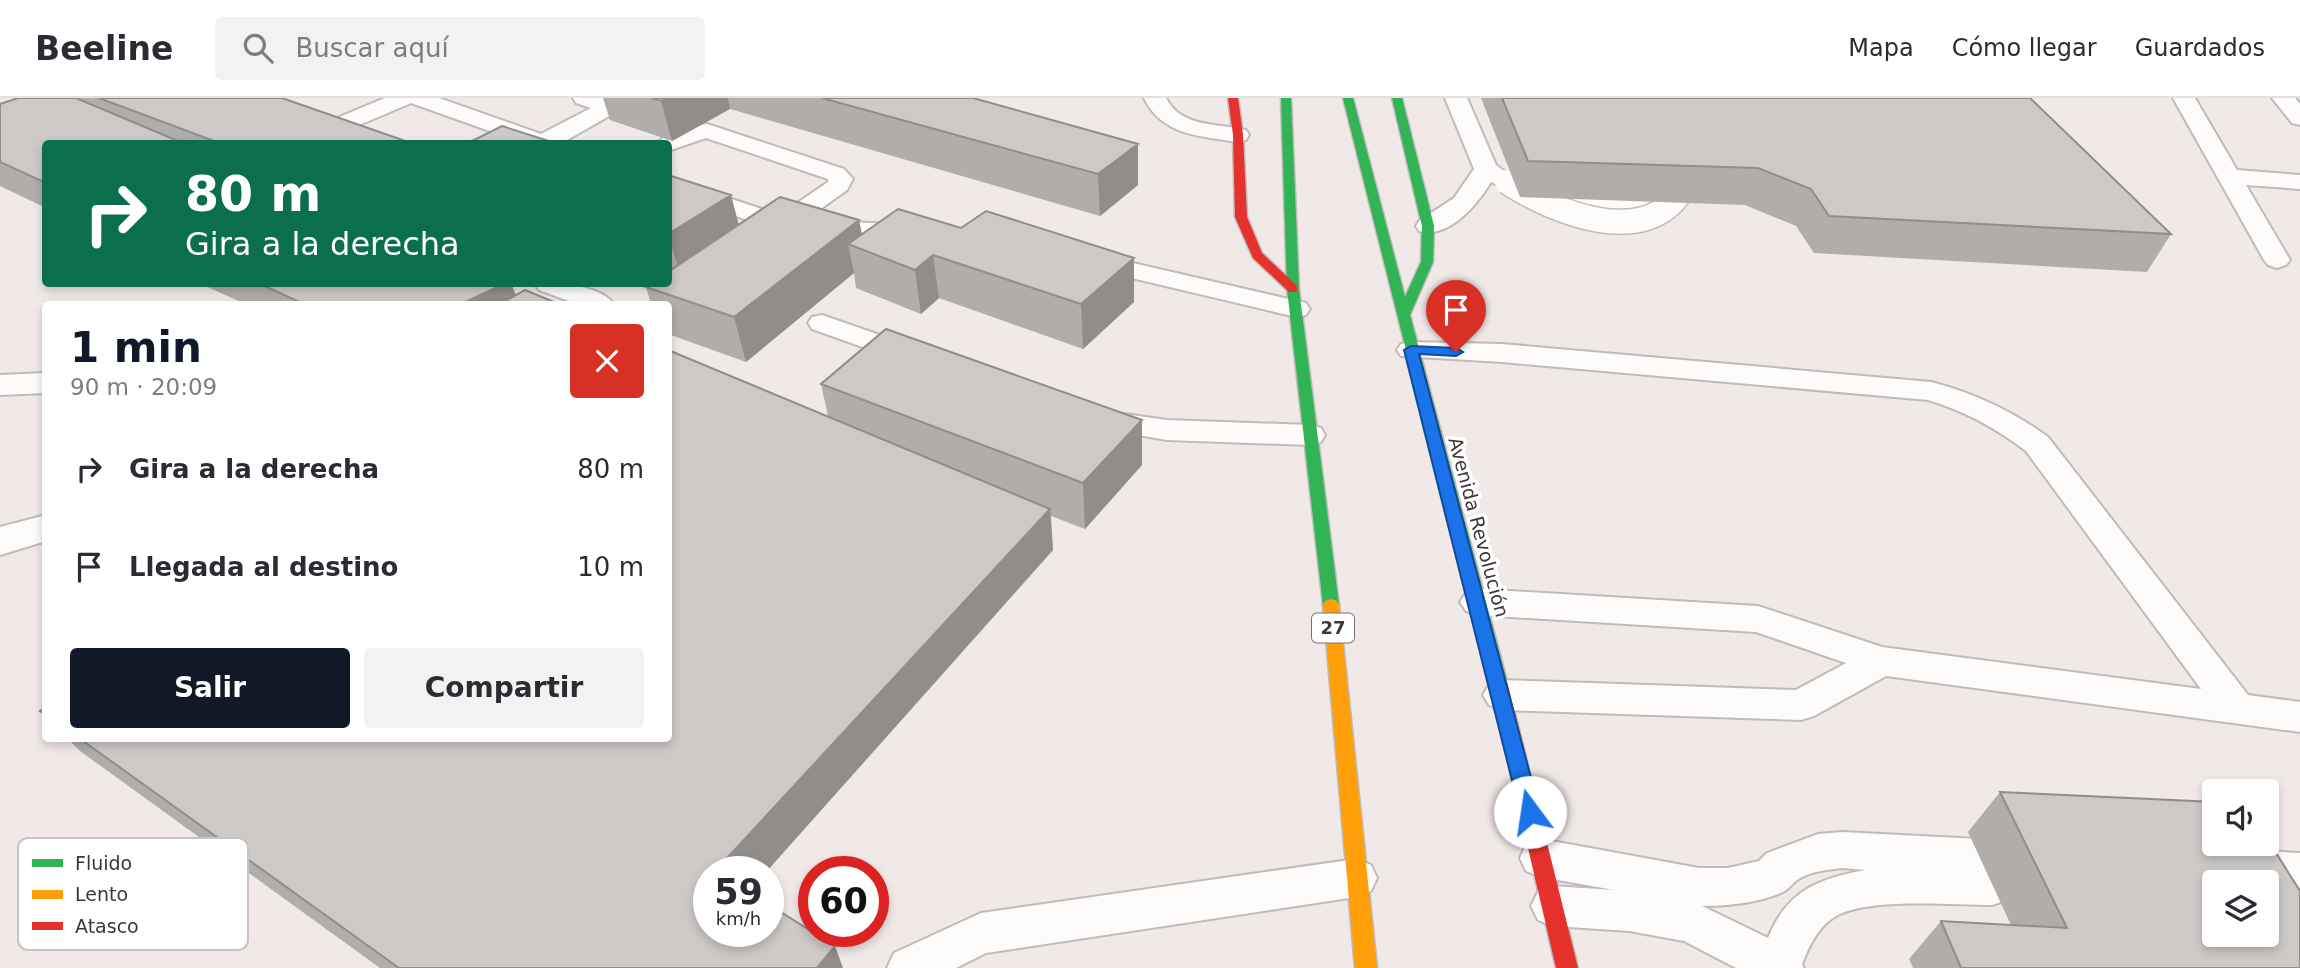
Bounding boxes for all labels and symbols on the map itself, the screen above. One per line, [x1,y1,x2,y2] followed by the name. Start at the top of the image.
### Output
[1426,280,1486,352] pin
[1444,435,1514,619] street label: Avenida Revolución
[1312,614,1354,642] road number: 27
[1493,775,1567,849] position arrow
[18,838,248,950] legend
[75,852,132,874] text: Fluido
[798,856,889,947] speed limit sign: 60
[75,883,128,905] text: Lento
[75,915,139,937] text: Atasco

